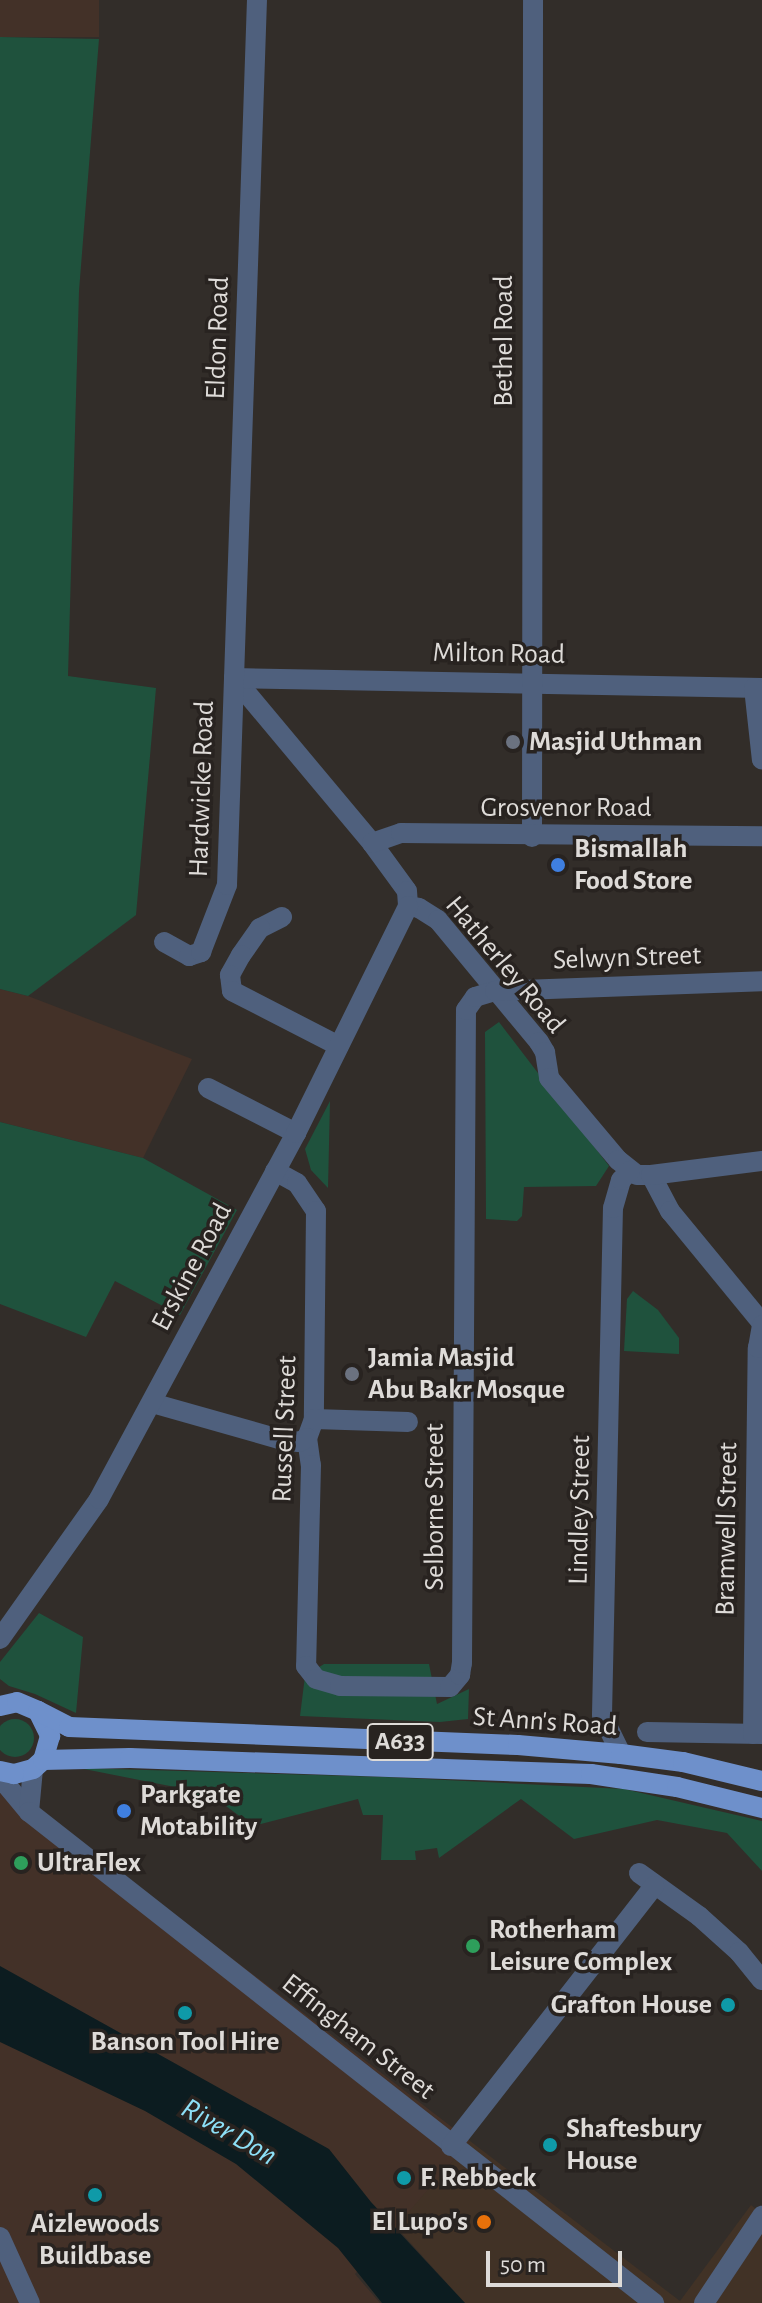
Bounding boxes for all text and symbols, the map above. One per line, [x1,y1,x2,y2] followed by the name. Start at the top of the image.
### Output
[487,275,521,407] street label: Bethel Road
[199,276,237,400] street label: Eldon Road
[432,636,566,672] street label: Milton Road
[182,700,222,878] street label: Hardwicke Road
[529,725,702,759] place label: Masjid Uthman
[504,733,522,751] marker: Masjid Uthman
[481,791,651,825] street label: Grosvenor Road
[574,832,692,898] place label: Bismallah Food Store
[549,856,567,874] marker: Bismallah Food Store
[438,889,572,1041] street label: Hatherley Road
[552,939,702,977] street label: Selwyn Street
[144,1197,240,1337] street label: Erskine Road
[368,1341,565,1407] place label: Jamia Masjid Abu Bakr Mosque
[266,1355,304,1503] street label: Russell Street
[343,1365,361,1383] marker: Jamia Masjid Abu Bakr Mosque
[418,1423,452,1591] street label: Selborne Street
[562,1435,598,1585] street label: Lindley Street
[709,1442,745,1616] street label: Bramwell Street
[472,1700,618,1744] street label: St Ann's Road
[366,1720,434,1764] road number: A633
[140,1778,257,1844] place label: Parkgate Motability
[115,1802,133,1820] marker: Parkgate Motability
[37,1846,141,1880] place label: UltraFlex
[12,1854,30,1872] marker: UltraFlex
[489,1913,672,1979] place label: Rotherham Leisure Complex
[464,1937,482,1955] marker: Rotherham Leisure Complex
[275,1967,441,2107] street label: Effingham Street
[551,1988,712,2022] place label: Grafton House
[719,1996,737,2014] marker: Grafton House
[176,2004,194,2022] marker: Banson Tool Hire
[90,2025,280,2059] place label: Banson Tool Hire
[175,2090,283,2174] water label: River Don
[566,2112,702,2178] place label: Shaftesbury House
[541,2136,559,2154] marker: Shaftesbury House
[420,2161,536,2195] place label: F. Rebbeck
[395,2169,413,2187] marker: F. Rebbeck
[86,2186,104,2204] marker: Aizlewoods Buildbase
[372,2205,468,2239] place label: El Lupo's
[31,2207,159,2273] place label: Aizlewoods Buildbase
[475,2213,493,2231] marker: El Lupo's
[490,2235,626,2285] scale bar
[500,2253,546,2277] text: 50 m

